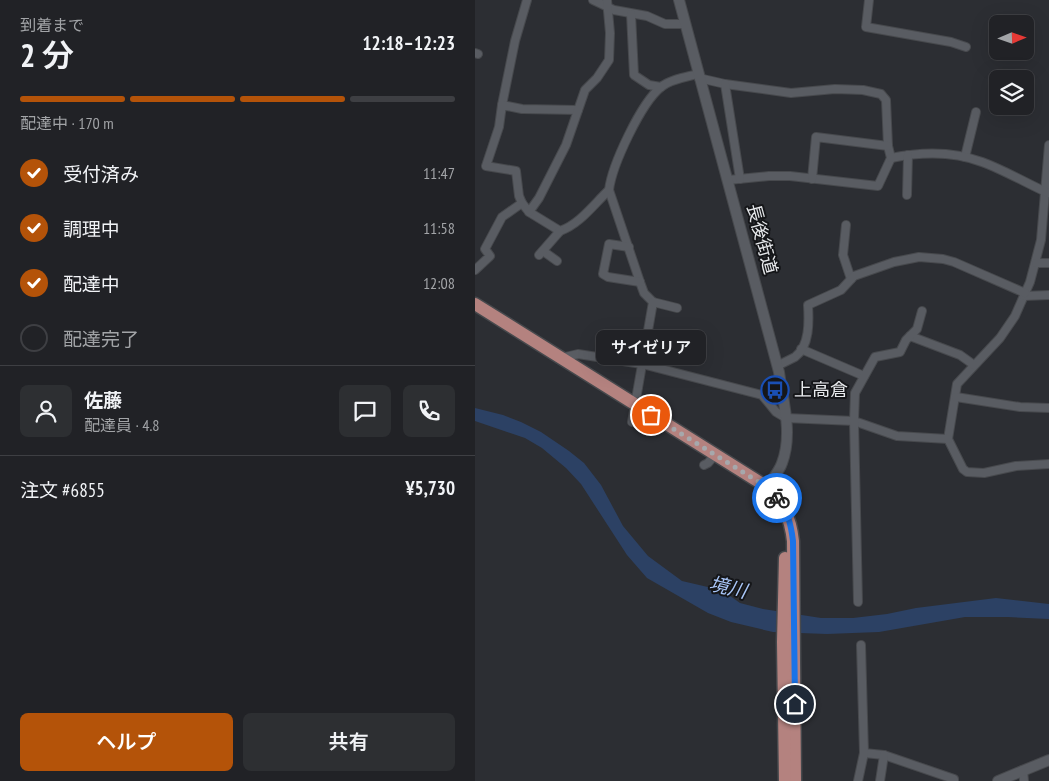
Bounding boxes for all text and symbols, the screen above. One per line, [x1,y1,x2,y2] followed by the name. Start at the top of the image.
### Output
[20,15,84,35] text: 到着まで
[989,15,1034,60] north arrow
[989,15,1034,115] map controls
[362,31,455,55] text: 12:18–12:23
[20,34,74,76] text: 2 分
[989,70,1034,115] button: layers
[20,113,114,133] text: 配達中 · 170 m
[20,159,48,187] icon: check
[63,162,139,186] text: 受付済み
[423,163,455,183] text: 11:47
[742,201,783,277] street label: 長後街道
[20,214,48,242] icon: check
[63,217,120,241] text: 調理中
[423,218,455,238] text: 11:58
[20,269,48,297] icon: check
[63,272,120,296] text: 配達中
[423,273,455,293] text: 12:08
[63,327,139,351] text: 配達完了
[596,330,706,365] callout: サイゼリア
[611,337,691,357] text: サイゼリア
[760,375,790,405] bus stop icon: 上高倉
[794,378,848,401] place label: 上高倉
[20,385,72,437] button: person
[339,385,391,437] button: chat
[403,385,455,437] button: phone
[84,388,122,412] text: 佐藤
[630,394,672,436] pin
[637,401,665,429] icon: bag
[84,415,159,435] text: 配達員 · 4.8
[752,473,802,523] courier
[405,476,455,500] text: ¥5,730
[20,478,105,502] text: 注文 #6855
[763,484,791,512] icon: bike
[707,571,751,603] water label: 境川
[774,683,816,725] pin
[781,690,809,718] icon: home
[20,713,233,771] button: ヘルプ
[243,713,455,771] button: 共有

